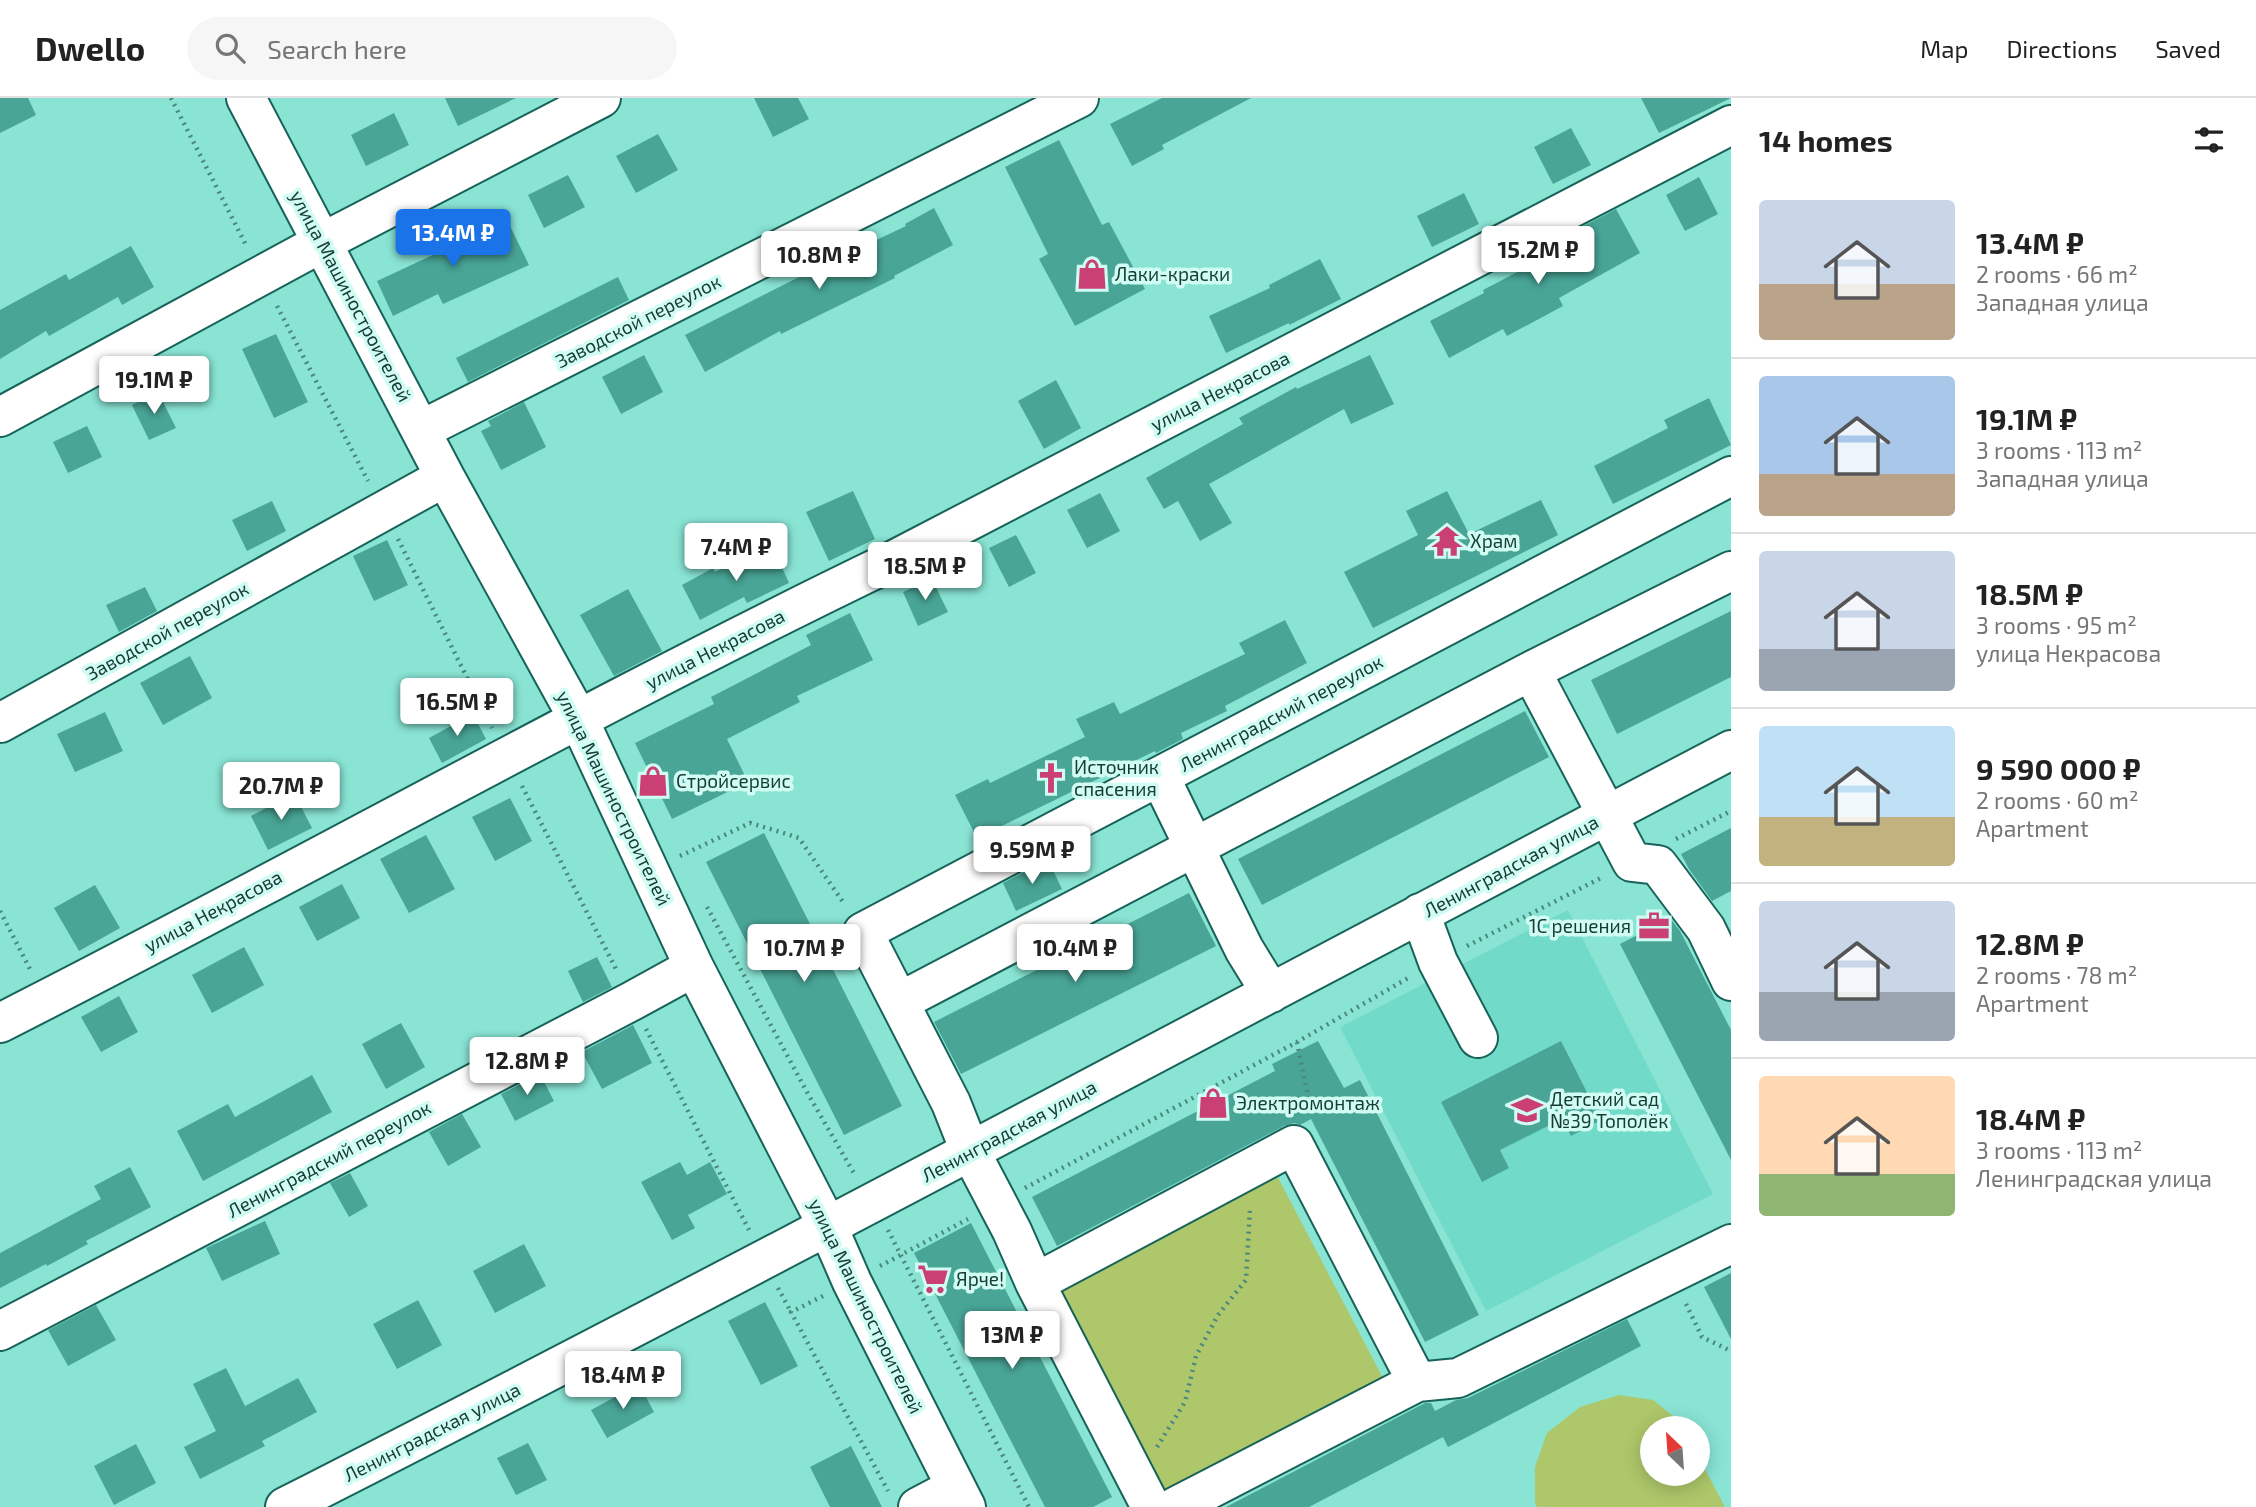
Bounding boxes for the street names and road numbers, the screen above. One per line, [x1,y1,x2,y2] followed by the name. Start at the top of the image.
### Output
[285,186,417,406] street label: улица Машиностроителей
[551,269,725,373] street label: Заводской переулок
[1146,346,1294,436] street label: улица Некрасова
[81,576,253,686] street label: Заводской переулок
[641,604,789,694] street label: улица Некрасова
[1175,649,1387,777] street label: Ленинградский переулок
[551,687,677,909] street label: улица Машиностроителей
[1419,810,1603,922] street label: Ленинградская улица
[140,864,286,958] street label: улица Некрасова
[917,1075,1101,1187] street label: Ленинградская улица
[223,1095,435,1223] street label: Ленинградский переулок
[803,1195,929,1417] street label: улица Машиностроителей
[340,1377,524,1487] street label: Ленинградская улица

